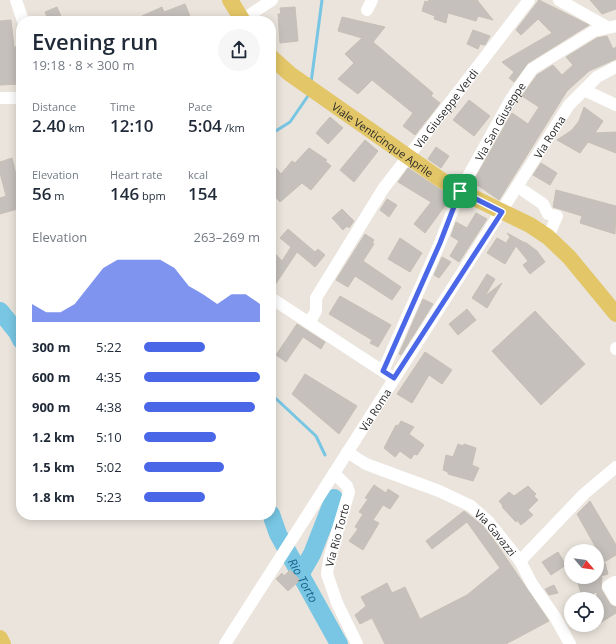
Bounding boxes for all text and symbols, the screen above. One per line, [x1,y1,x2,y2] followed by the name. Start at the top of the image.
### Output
[32,26,158,56] text: Evening run
[218,29,260,71] button: share
[32,56,135,74] text: 19:18 · 8 × 300 m
[410,65,481,151] street label: Via Giuseppe Verdi
[471,79,528,163] street label: Via San Giuseppe
[329,98,437,180] street label: Viale Venticinque Aprile
[32,99,76,114] text: Distance
[110,99,135,114] text: Time
[188,99,212,114] text: Pace
[530,112,568,161] street label: Via Roma
[32,114,66,137] text: 2.40
[110,114,154,137] text: 12:10
[188,114,222,137] text: 5:04
[66,120,85,135] text: km
[222,120,245,135] text: /km
[32,167,79,182] text: Elevation
[110,167,162,182] text: Heart rate
[188,167,208,182] text: kcal
[443,174,477,208] pin
[449,180,471,202] icon: arrive
[32,182,51,205] text: 56
[110,182,139,205] text: 146
[188,182,217,205] text: 154
[51,188,65,203] text: m
[139,188,166,203] text: bpm
[32,228,87,246] text: Elevation
[193,228,260,246] text: 263–269 m
[32,338,70,356] text: 300 m
[96,338,122,356] text: 5:22
[32,368,70,386] text: 600 m
[96,368,122,386] text: 4:35
[355,385,394,434] street label: Via Roma
[32,398,70,416] text: 900 m
[96,398,122,416] text: 4:38
[32,428,75,446] text: 1.2 km
[96,428,122,446] text: 5:10
[32,458,75,476] text: 1.5 km
[96,458,122,476] text: 5:02
[32,488,75,506] text: 1.8 km
[96,488,122,506] text: 5:23
[321,501,353,568] street label: Via Rio Torto
[472,506,520,559] street label: Via Gavazzi
[564,544,604,584] north arrow
[564,544,604,632] map controls
[285,555,323,606] water label: Rio Torto
[564,592,604,632] button: locate

